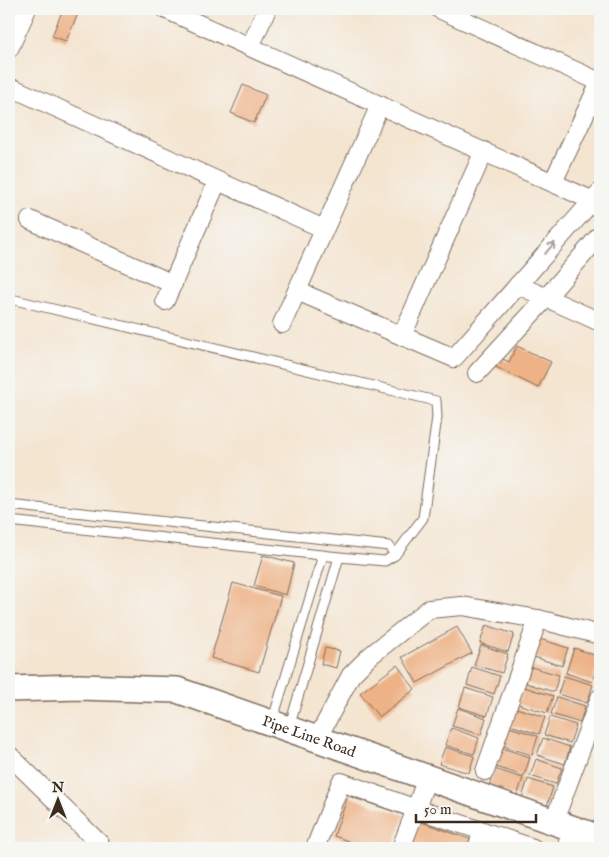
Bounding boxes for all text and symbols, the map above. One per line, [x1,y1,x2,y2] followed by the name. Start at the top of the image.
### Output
[545,242,556,255] one-way arrow
[260,712,359,762] street label: Pipe Line Road
[32,774,82,824] north arrow
[51,779,64,797] text: N
[416,792,536,824] scale bar
[424,800,452,819] text: 50 m

